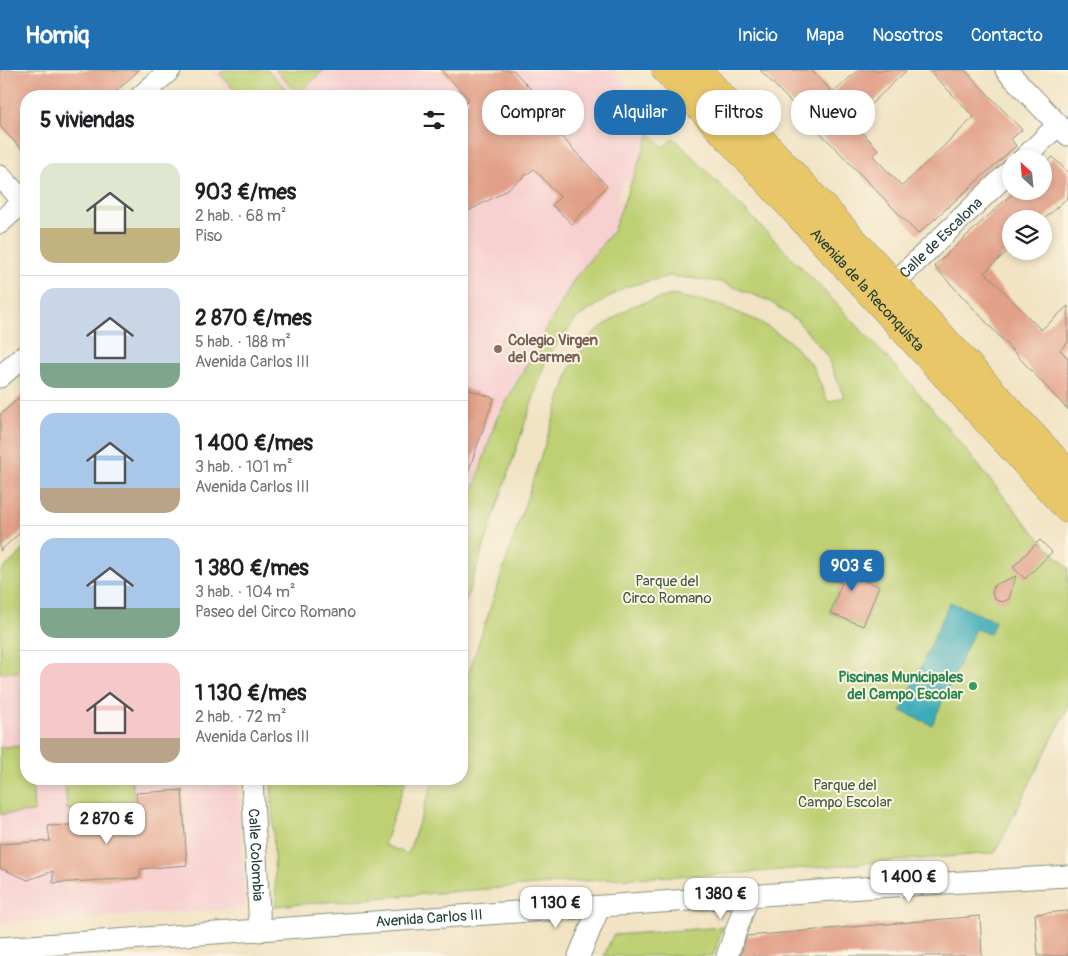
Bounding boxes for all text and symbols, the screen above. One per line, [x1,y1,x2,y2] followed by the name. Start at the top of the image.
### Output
[25,21,89,50] text: Homiq
[737,24,778,47] text: Inicio
[806,24,844,47] text: Mapa
[872,24,943,47] text: Nosotros
[971,24,1043,47] text: Contacto
[482,90,584,135] chip: Comprar
[594,90,686,135] chip: Alquilar
[696,90,781,135] chip: Filtros
[791,90,875,135] chip: Nuevo
[420,106,448,134] icon: filters
[40,107,134,134] text: 5 viviendas
[1002,150,1052,200] north arrow
[1002,150,1052,260] map controls
[195,179,296,206] text: 903 €/mes
[80,183,140,243] icon: home
[895,193,986,282] street label: Calle de Escalona
[195,206,286,226] text: 2 hab. · 68 m²
[1002,210,1052,260] button: layers
[806,224,929,355] street label: Avenida de la Reconquista
[195,226,222,246] text: Piso
[195,305,312,332] text: 2 870 €/mes
[80,308,140,368] icon: home
[508,331,598,367] place label: Colegio Virgen del Carmen
[195,332,291,352] text: 5 hab. · 188 m²
[492,343,504,355] marker: Colegio Virgen del Carmen
[195,352,309,372] text: Avenida Carlos III
[195,430,313,457] text: 1 400 €/mes
[80,433,140,493] icon: home
[195,457,292,477] text: 3 hab. · 101 m²
[195,477,309,497] text: Avenida Carlos III
[817,550,887,592] pin: 903 €
[195,555,309,582] text: 1 380 €/mes
[831,556,873,576] text: 903 €
[80,558,140,618] icon: home
[622,572,712,608] park label: Parque del Circo Romano
[195,582,295,602] text: 3 hab. · 104 m²
[195,602,356,622] text: Paseo del Circo Romano
[838,668,964,704] place label: Piscinas Municipales del Campo Escolar
[195,680,306,707] text: 1 130 €/mes
[967,680,979,692] marker: Piscinas Municipales del Campo Escolar
[80,683,140,743] icon: home
[195,707,286,727] text: 2 hab. · 72 m²
[195,727,309,747] text: Avenida Carlos III
[798,776,893,812] park label: Parque del Campo Escolar
[61,802,153,845] pin: 2 870 €
[244,808,268,902] street label: Calle Colombia
[80,809,134,829] text: 2 870 €
[863,860,955,903] pin: 1 400 €
[882,867,936,887] text: 1 400 €
[675,878,767,920] pin: 1 380 €
[695,884,747,904] text: 1 380 €
[510,886,602,929] pin: 1 130 €
[531,893,581,913] text: 1 130 €
[375,905,483,931] street label: Avenida Carlos III

